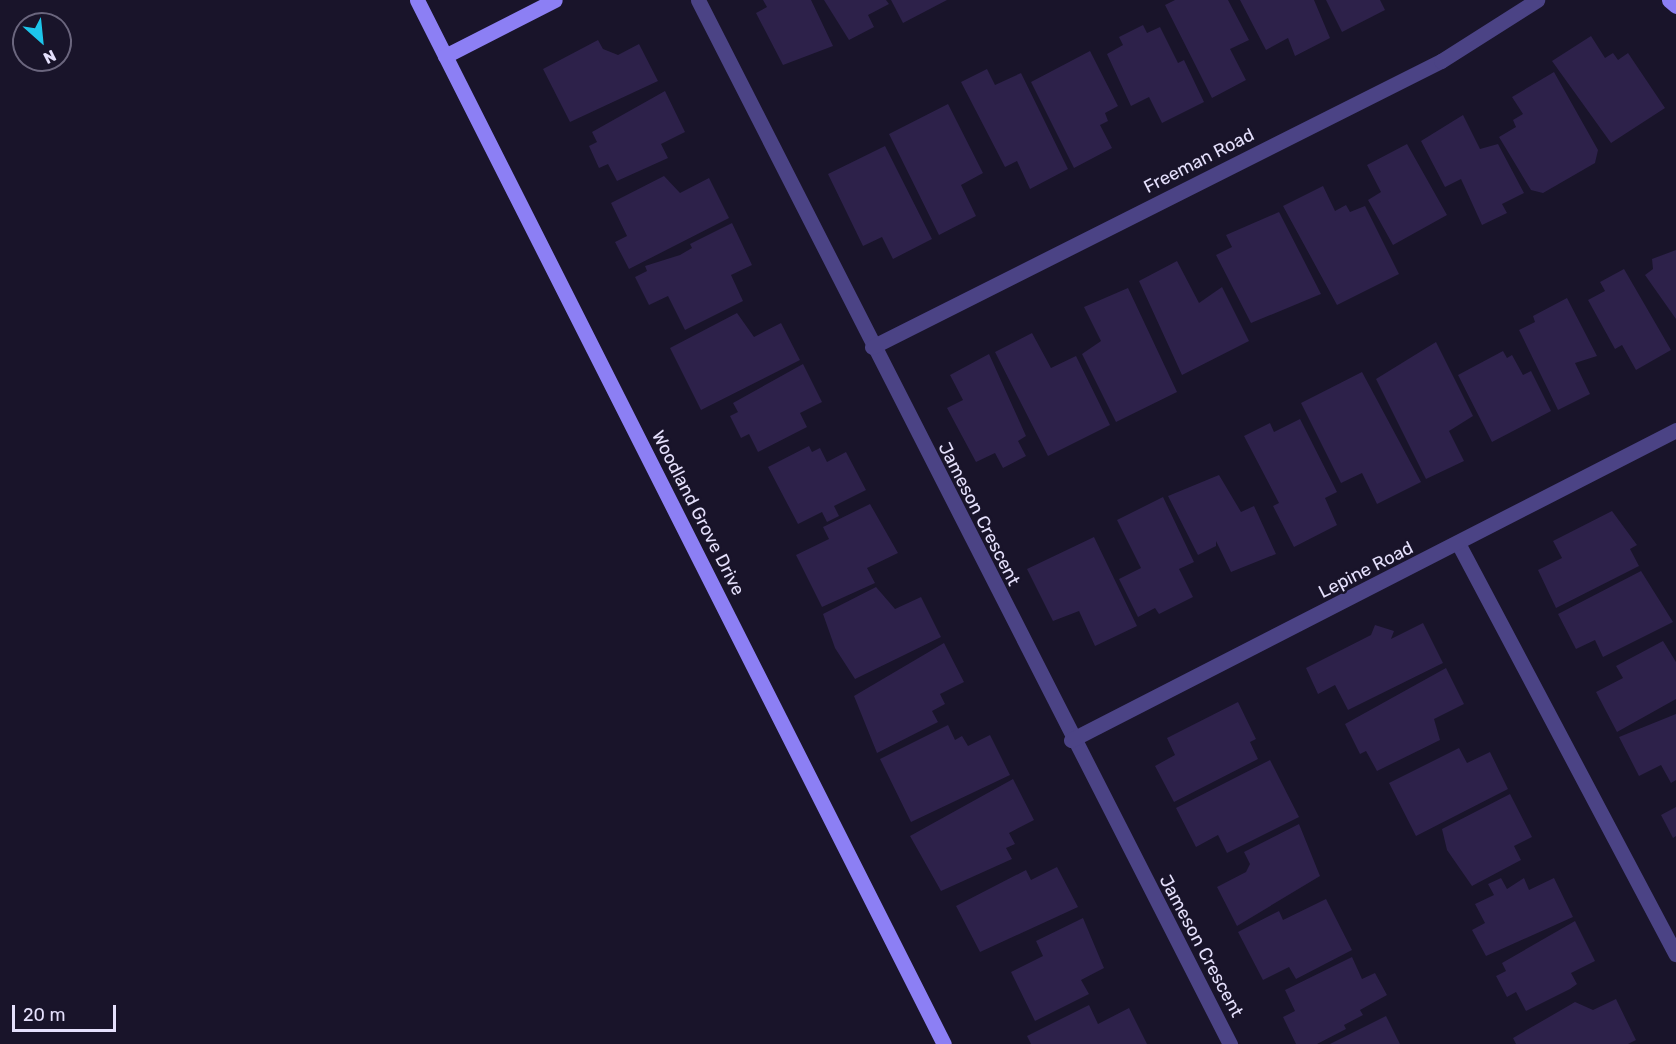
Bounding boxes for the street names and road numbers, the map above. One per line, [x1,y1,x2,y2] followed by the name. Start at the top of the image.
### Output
[1140,124,1258,198] street label: Freeman Road
[647,427,749,599] street label: Woodland Grove Drive
[934,439,1024,589] street label: Jameson Crescent
[1315,537,1417,603] street label: Lepine Road
[1154,871,1248,1021] street label: Jameson Crescent

